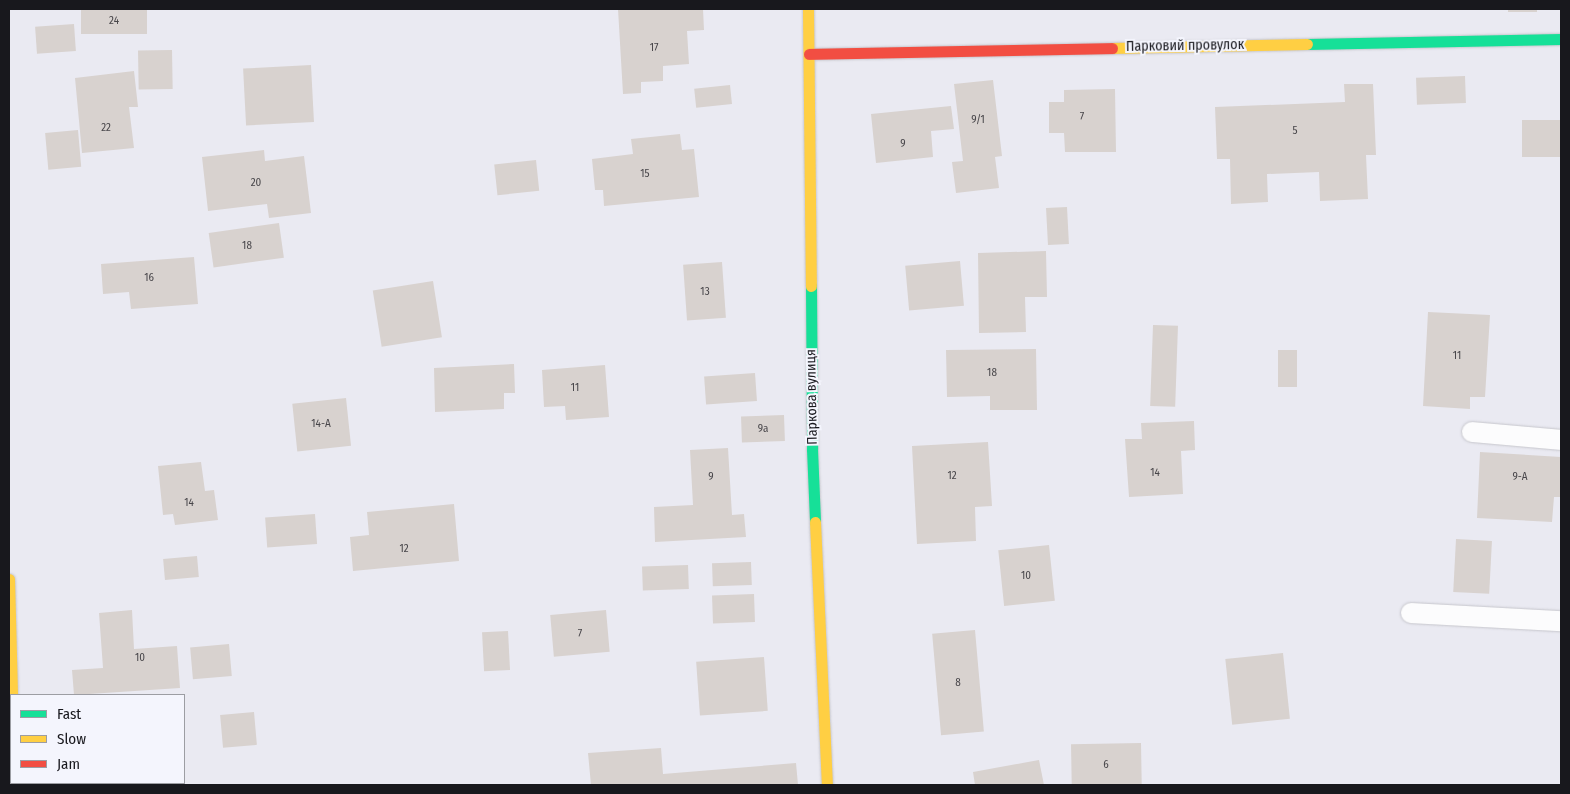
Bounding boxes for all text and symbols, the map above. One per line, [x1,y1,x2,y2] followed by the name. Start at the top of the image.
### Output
[109,14,119,28] house number: 24
[1126,37,1244,55] street label: Парковий провулок
[650,41,658,55] house number: 17
[1080,110,1084,124] house number: 7
[971,113,985,127] house number: 9/1
[101,121,111,135] house number: 22
[1292,124,1298,138] house number: 5
[900,137,906,151] house number: 9
[640,167,650,181] house number: 15
[251,176,261,190] house number: 20
[242,239,252,253] house number: 18
[144,271,154,285] house number: 16
[700,285,710,299] house number: 13
[803,349,821,445] street label: Паркова вулиця
[1453,349,1461,363] house number: 11
[987,366,997,380] house number: 18
[571,381,579,395] house number: 11
[311,417,331,431] house number: 14-А
[758,422,768,436] house number: 9а
[1150,466,1160,480] house number: 14
[947,469,957,483] house number: 12
[708,470,714,484] house number: 9
[1512,470,1528,484] house number: 9-А
[184,496,194,510] house number: 14
[399,542,409,556] house number: 12
[1021,569,1031,583] house number: 10
[578,627,582,641] house number: 7
[135,651,145,665] house number: 10
[955,676,961,690] house number: 8
[10,694,185,784] legend
[57,705,81,723] text: Fast
[57,730,86,748] text: Slow
[57,755,80,773] text: Jam
[1103,758,1109,772] house number: 6

